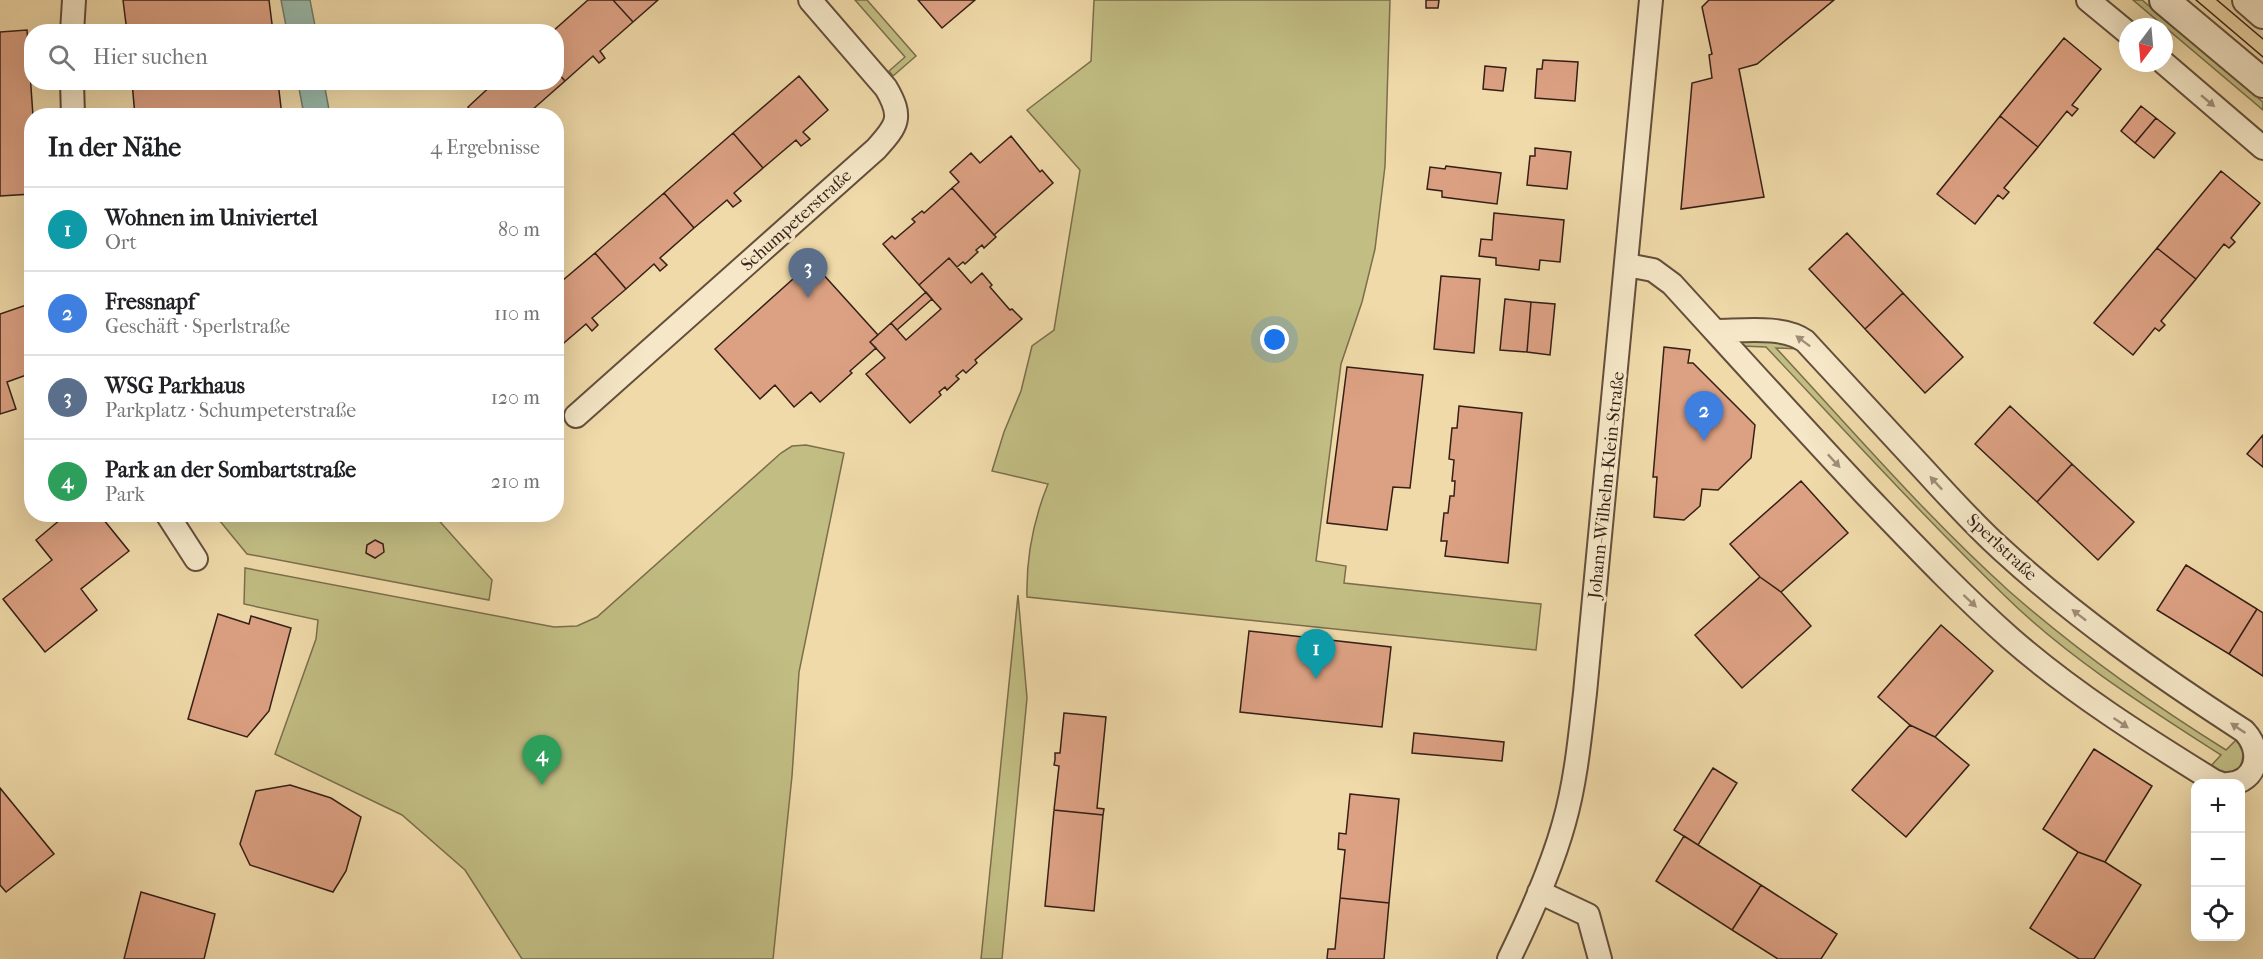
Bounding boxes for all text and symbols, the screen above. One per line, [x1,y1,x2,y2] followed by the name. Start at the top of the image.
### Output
[2119,18,2173,72] north arrow
[24,24,564,90] search box
[45,41,78,74] icon: search
[93,44,208,70] text: Hier suchen
[2200,94,2215,107] one-way arrow
[48,132,181,163] text: In der Nähe
[430,136,540,159] text: 4 Ergebnisse
[737,165,856,276] street label: Schumpeterstraße
[105,205,317,231] text: Wohnen im Univiertel
[64,218,71,241] text: 1
[498,218,540,241] text: 80 m
[105,231,137,254] text: Ort
[788,248,828,298] pin: 3
[105,289,195,315] text: Fressnapf
[62,302,73,325] text: 2
[494,302,540,325] text: 110 m
[105,315,290,338] text: Geschäft · Sperlstraße
[1260,325,1289,354] your location
[1795,335,1811,347] one-way arrow
[1584,370,1629,602] street label: Johann-Wilhelm-Klein-Straße
[105,373,245,399] text: WSG Parkhaus
[63,386,72,409] text: 3
[491,386,540,409] text: 120 m
[1684,392,1724,441] pin: 2
[105,399,356,422] text: Parkplatz · Schumpeterstraße
[1827,453,1840,468] one-way arrow
[105,457,356,483] text: Park an der Sombartstraße
[62,470,73,493] text: 4
[491,470,540,493] text: 210 m
[1929,475,1943,490] one-way arrow
[105,483,145,506] text: Park
[1962,510,2041,585] street label: Sperlstraße
[1962,594,1977,607] one-way arrow
[2071,608,2087,621] one-way arrow
[1296,630,1336,679] pin: 1
[2113,717,2129,729] one-way arrow
[2230,722,2246,734] one-way arrow
[522,736,562,785] pin: 4
[2191,779,2245,941] map controls
[2191,779,2245,833] button: +
[2191,833,2245,887] button: −
[2191,887,2245,941] button: locate

